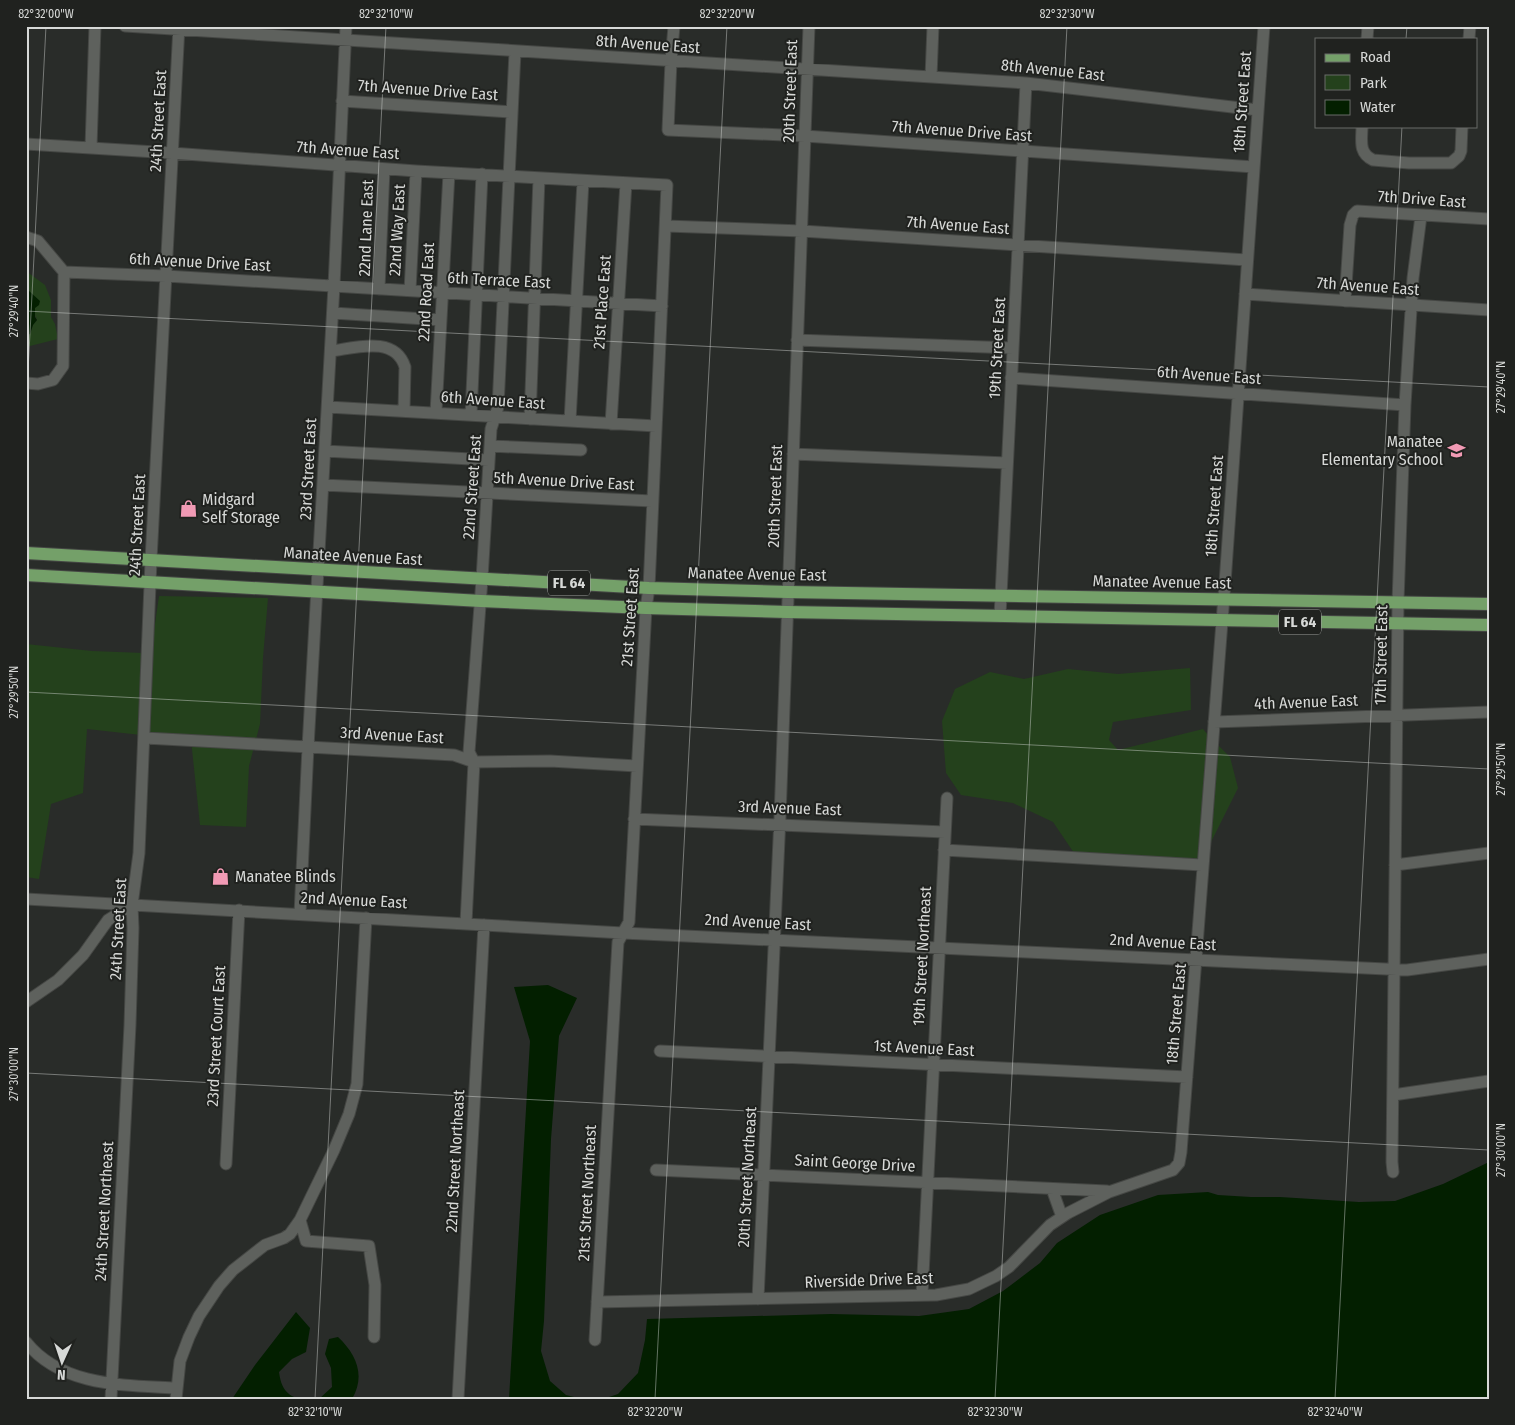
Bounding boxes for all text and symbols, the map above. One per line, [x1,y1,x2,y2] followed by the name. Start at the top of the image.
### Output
[18,7,74,21] text: 82°32'00"W
[359,7,413,21] text: 82°32'10"W
[700,7,754,21] text: 82°32'20"W
[1040,7,1094,21] text: 82°32'30"W
[595,31,701,57] street label: 8th Avenue East
[779,38,801,143] street label: 20th Street East
[1315,38,1478,128] legend
[1360,48,1391,66] text: Road
[1229,50,1255,153] street label: 18th Street East
[1000,55,1107,85] street label: 8th Avenue East
[146,69,170,172] street label: 24th Street East
[1360,74,1387,92] text: Park
[357,76,499,104] street label: 7th Avenue Drive East
[1360,98,1396,116] text: Water
[891,117,1033,145] street label: 7th Avenue Drive East
[296,137,401,163] street label: 7th Avenue East
[355,178,377,277] street label: 22nd Lane East
[385,183,409,276] street label: 22nd Way East
[1377,186,1468,212] street label: 7th Drive East
[906,212,1011,238] street label: 7th Avenue East
[414,241,438,342] street label: 22nd Road East
[129,249,272,275] street label: 6th Avenue Drive East
[589,254,615,350] street label: 21st Place East
[447,268,552,292] street label: 6th Terrace East
[1316,273,1421,299] street label: 7th Avenue East
[7,285,21,337] text: 27°29'40"N
[985,296,1009,399] street label: 19th Street East
[1494,361,1508,413] text: 27°29'40"N
[1156,362,1262,388] street label: 6th Avenue East
[440,387,546,413] street label: 6th Avenue East
[296,417,320,520] street label: 23rd Street East
[1321,432,1443,469] place label: Manatee Elementary School
[459,433,485,540] street label: 22nd Street East
[1447,440,1467,460] school or university icon: Manatee Elementary School
[764,443,786,548] street label: 20th Street East
[1201,454,1227,557] street label: 18th Street East
[493,468,636,494] street label: 5th Avenue Drive East
[125,473,149,576] street label: 24th Street East
[202,490,280,527] place label: Midgard Self Storage
[178,498,198,518] shop icon: Midgard Self Storage
[283,543,424,569] street label: Manatee Avenue East
[687,563,827,585] street label: Manatee Avenue East
[617,566,643,667] street label: 21st Street East
[548,570,590,596] road number: FL 64
[1092,571,1232,593] street label: Manatee Avenue East
[1371,604,1391,705] street label: 17th Street East
[1279,610,1321,634] road number: FL 64
[7,666,21,718] text: 27°29'50"N
[1254,691,1359,713] street label: 4th Avenue East
[340,723,445,747] street label: 3rd Avenue East
[1494,743,1508,795] text: 27°29'50"N
[738,797,843,819] street label: 3rd Avenue East
[211,866,231,886] shop icon: Manatee Blinds
[235,867,336,886] place label: Manatee Blinds
[106,877,130,980] street label: 24th Street East
[909,885,935,1026] street label: 19th Street Northeast
[300,888,409,912] street label: 2nd Avenue East
[704,910,813,934] street label: 2nd Avenue East
[1109,930,1218,954] street label: 2nd Avenue East
[1162,962,1190,1066] street label: 18th Street East
[203,964,229,1107] street label: 23rd Street Court East
[873,1036,976,1060] street label: 1st Avenue East
[7,1047,21,1101] text: 27°30'00"N
[442,1088,468,1233] street label: 22nd Street Northeast
[734,1105,760,1248] street label: 20th Street Northeast
[574,1123,600,1262] street label: 21st Street Northeast
[1494,1123,1508,1177] text: 27°30'00"N
[91,1140,117,1281] street label: 24th Street Northeast
[794,1150,916,1176] street label: Saint George Drive
[804,1268,935,1292] street label: Riverside Drive East
[38,1338,88,1388] north arrow
[57,1366,66,1383] text: N
[288,1405,342,1419] text: 82°32'10"W
[628,1405,682,1419] text: 82°32'20"W
[968,1405,1022,1419] text: 82°32'30"W
[1308,1405,1362,1419] text: 82°32'40"W

